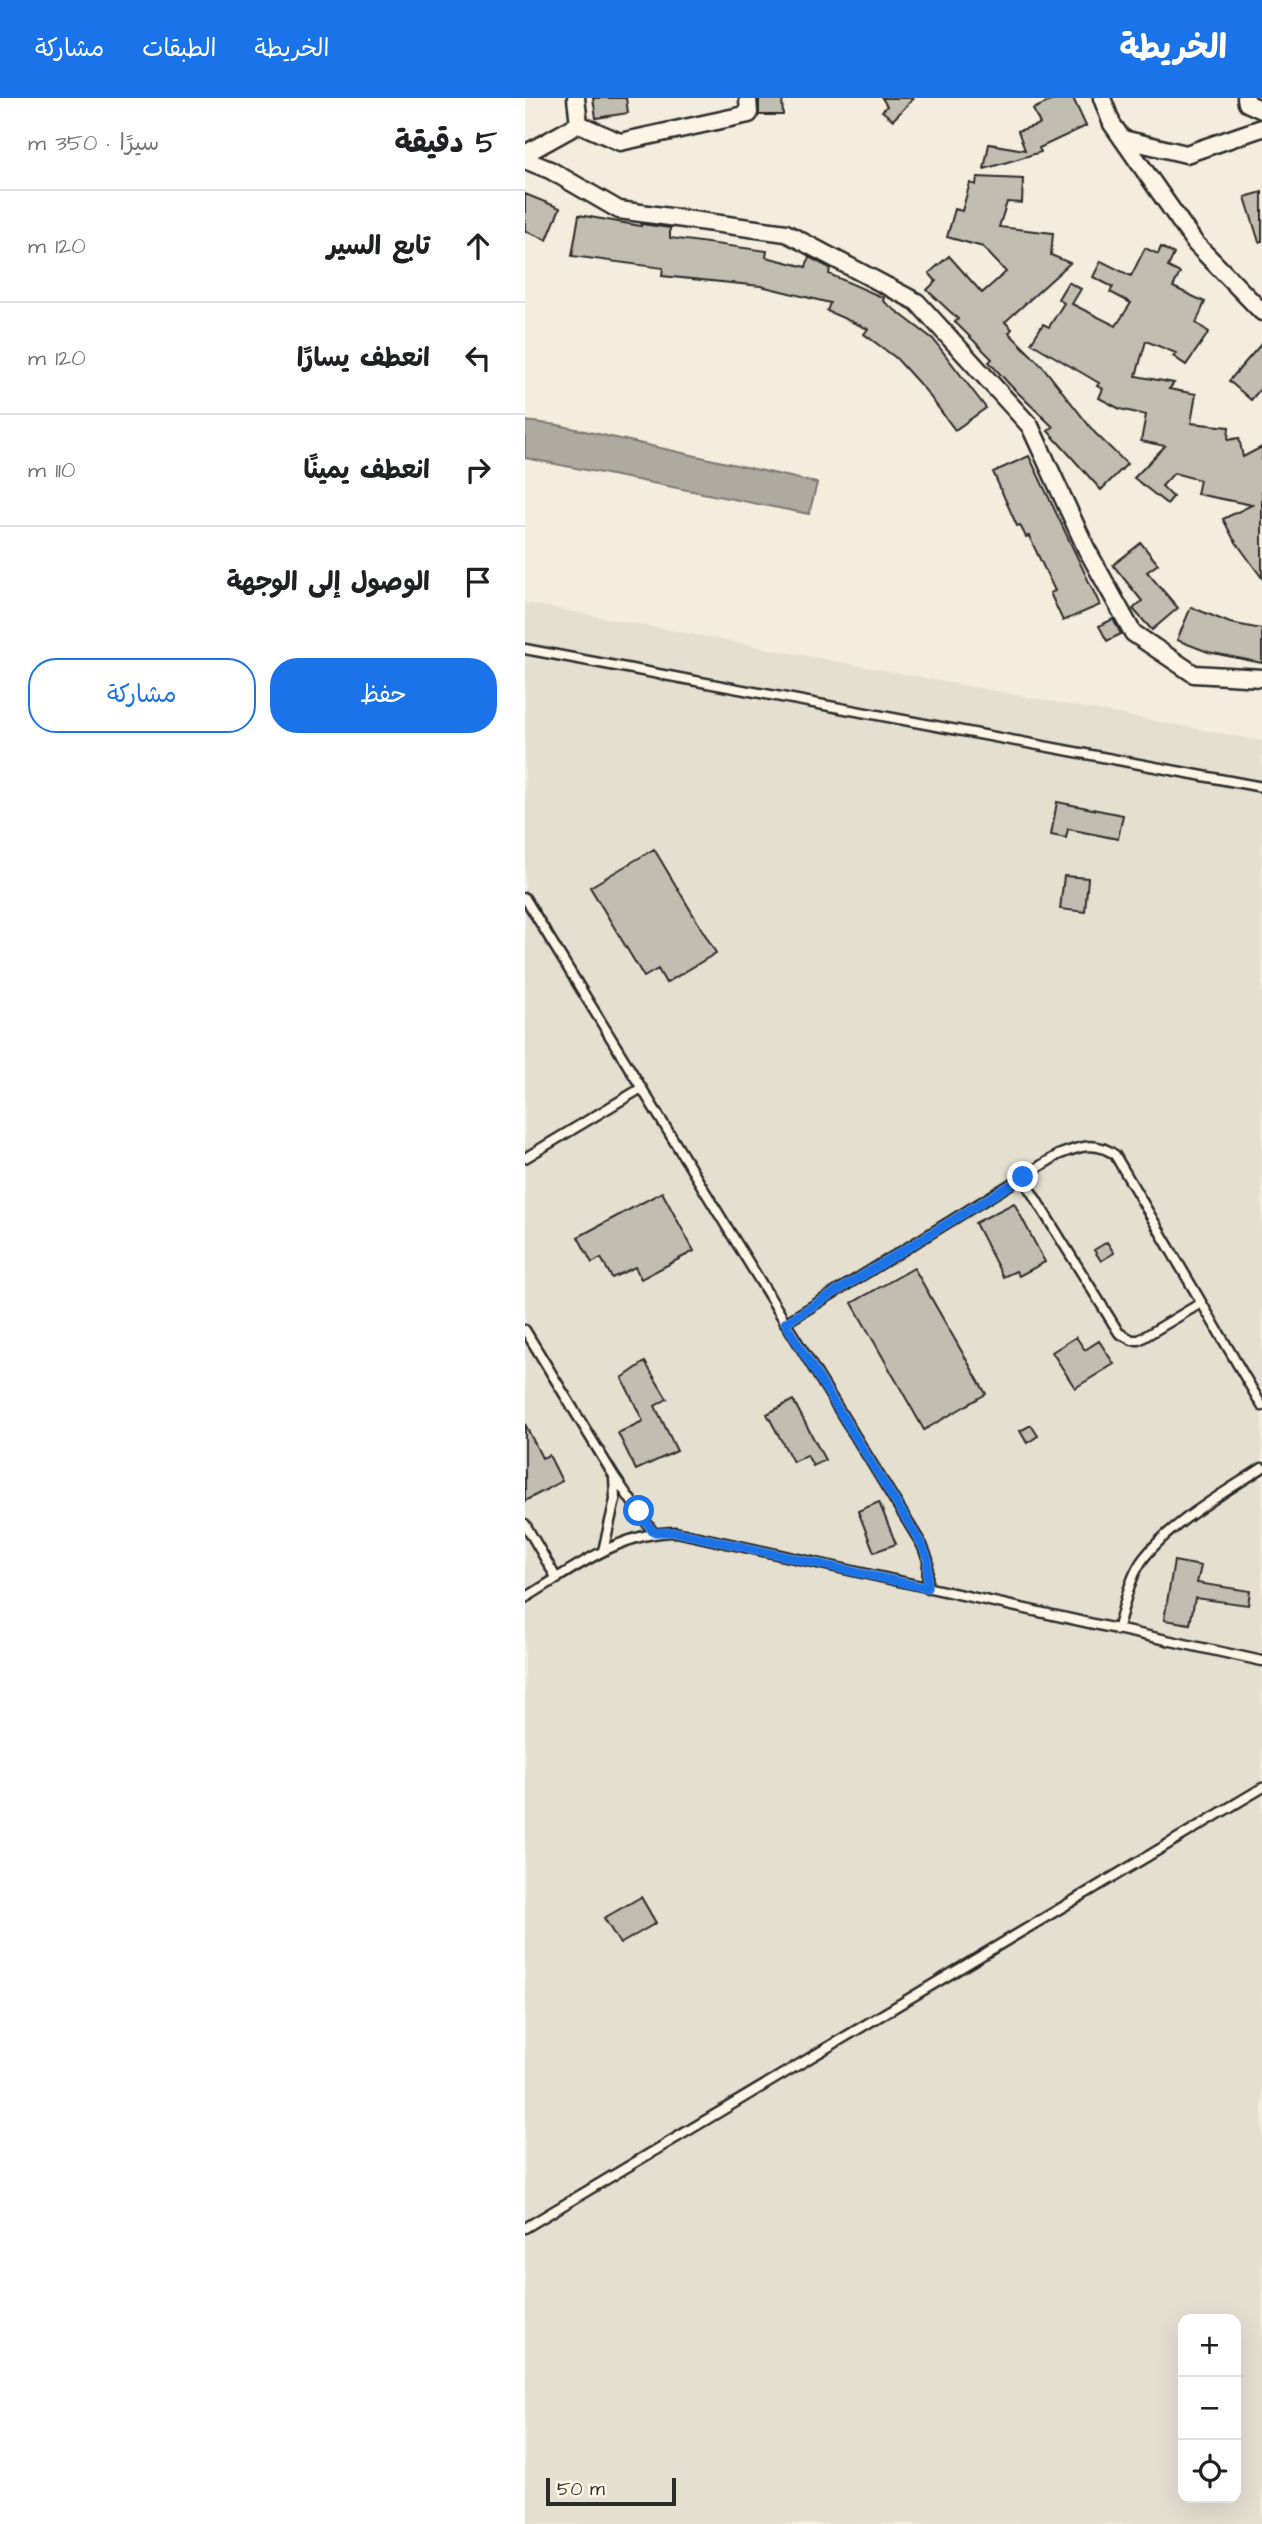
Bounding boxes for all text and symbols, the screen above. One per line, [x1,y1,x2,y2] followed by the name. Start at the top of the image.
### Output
[1120,25,1227,71] text: الخريطة
[35,32,104,66] text: مشاركة
[142,32,217,66] text: الطبقات
[255,32,329,66] text: الخريطة
[395,122,497,164] text: 5 دقيقة
[28,127,159,159] text: سيرًا · 350 m
[459,227,497,265] icon: ahead
[327,228,430,264] text: تابع السير
[28,230,86,262] text: 120 m
[459,339,497,377] icon: left
[297,340,430,376] text: انعطف يسارًا
[28,342,86,374] text: 120 m
[459,451,497,489] icon: right
[303,452,430,488] text: انعطف يمينًا
[28,454,76,486] text: 110 m
[459,563,497,601] icon: arrive
[226,564,430,600] text: الوصول إلى الوجهة
[28,658,256,733] button: مشاركة
[270,658,497,733] button: حفظ
[1007,1161,1038,1192] route end
[623,1495,654,1526] route start
[1178,2314,1241,2503] map controls
[1178,2314,1241,2377] button: +
[1178,2377,1241,2440] button: −
[1178,2440,1241,2503] button: locate
[546,2475,675,2507] scale bar
[557,2476,605,2503] text: 50 m

